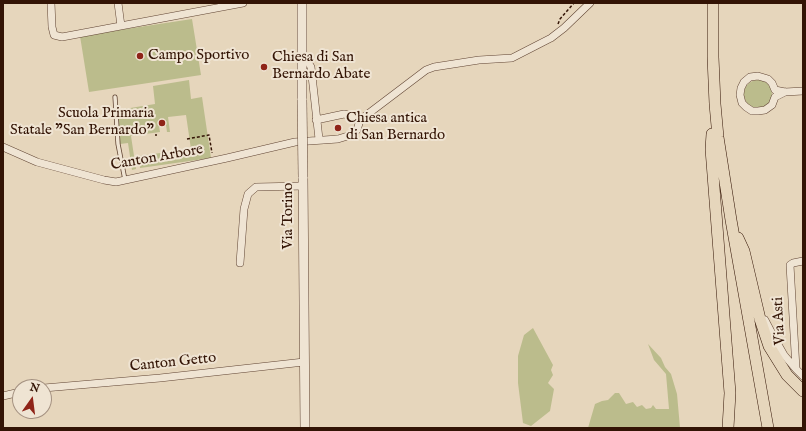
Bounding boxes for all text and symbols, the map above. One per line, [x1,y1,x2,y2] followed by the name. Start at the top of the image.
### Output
[148,47,249,65] place label: Campo Sportivo
[272,49,370,84] place label: Chiesa di San Bernardo Abate
[135,51,145,61] marker: Campo Sportivo
[259,62,269,72] marker: Chiesa di San Bernardo Abate
[10,105,154,140] place label: Scuola Primaria Statale "San Bernardo"
[346,110,445,145] place label: Chiesa antica di San Bernardo
[157,118,167,128] marker: Scuola Primaria Statale "San Bernardo"
[333,123,343,133] marker: Chiesa antica di San Bernardo
[109,141,205,175] street label: Canton Arbore
[280,183,298,249] street label: Via Torino
[770,296,790,346] street label: Via Asti
[129,350,217,376] street label: Canton Getto
[12,379,52,419] north arrow
[28,380,41,396] text: N

